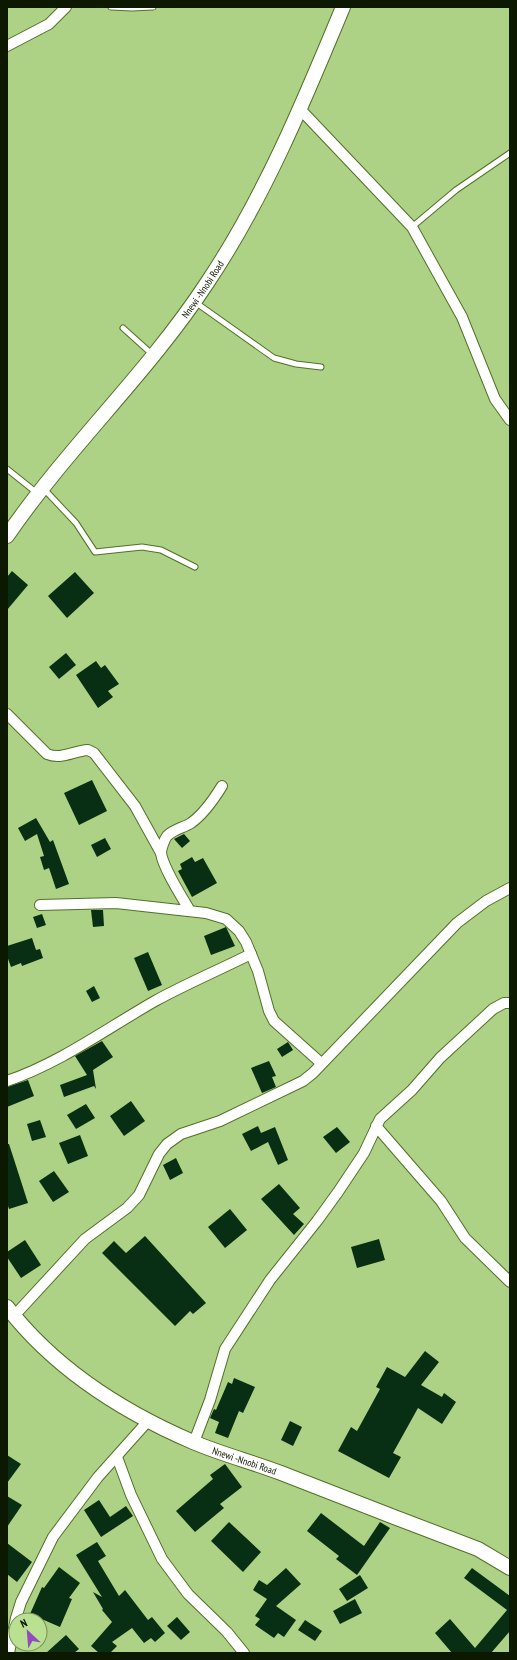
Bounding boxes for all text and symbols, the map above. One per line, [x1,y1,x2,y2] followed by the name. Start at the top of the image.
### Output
[178,258,226,321] street label: Nnewi -Nnobi Road
[211,1444,278,1477] street label: Nnewi -Nnobi Road
[8,1612,48,1652] north arrow
[18,1615,29,1631] text: N

